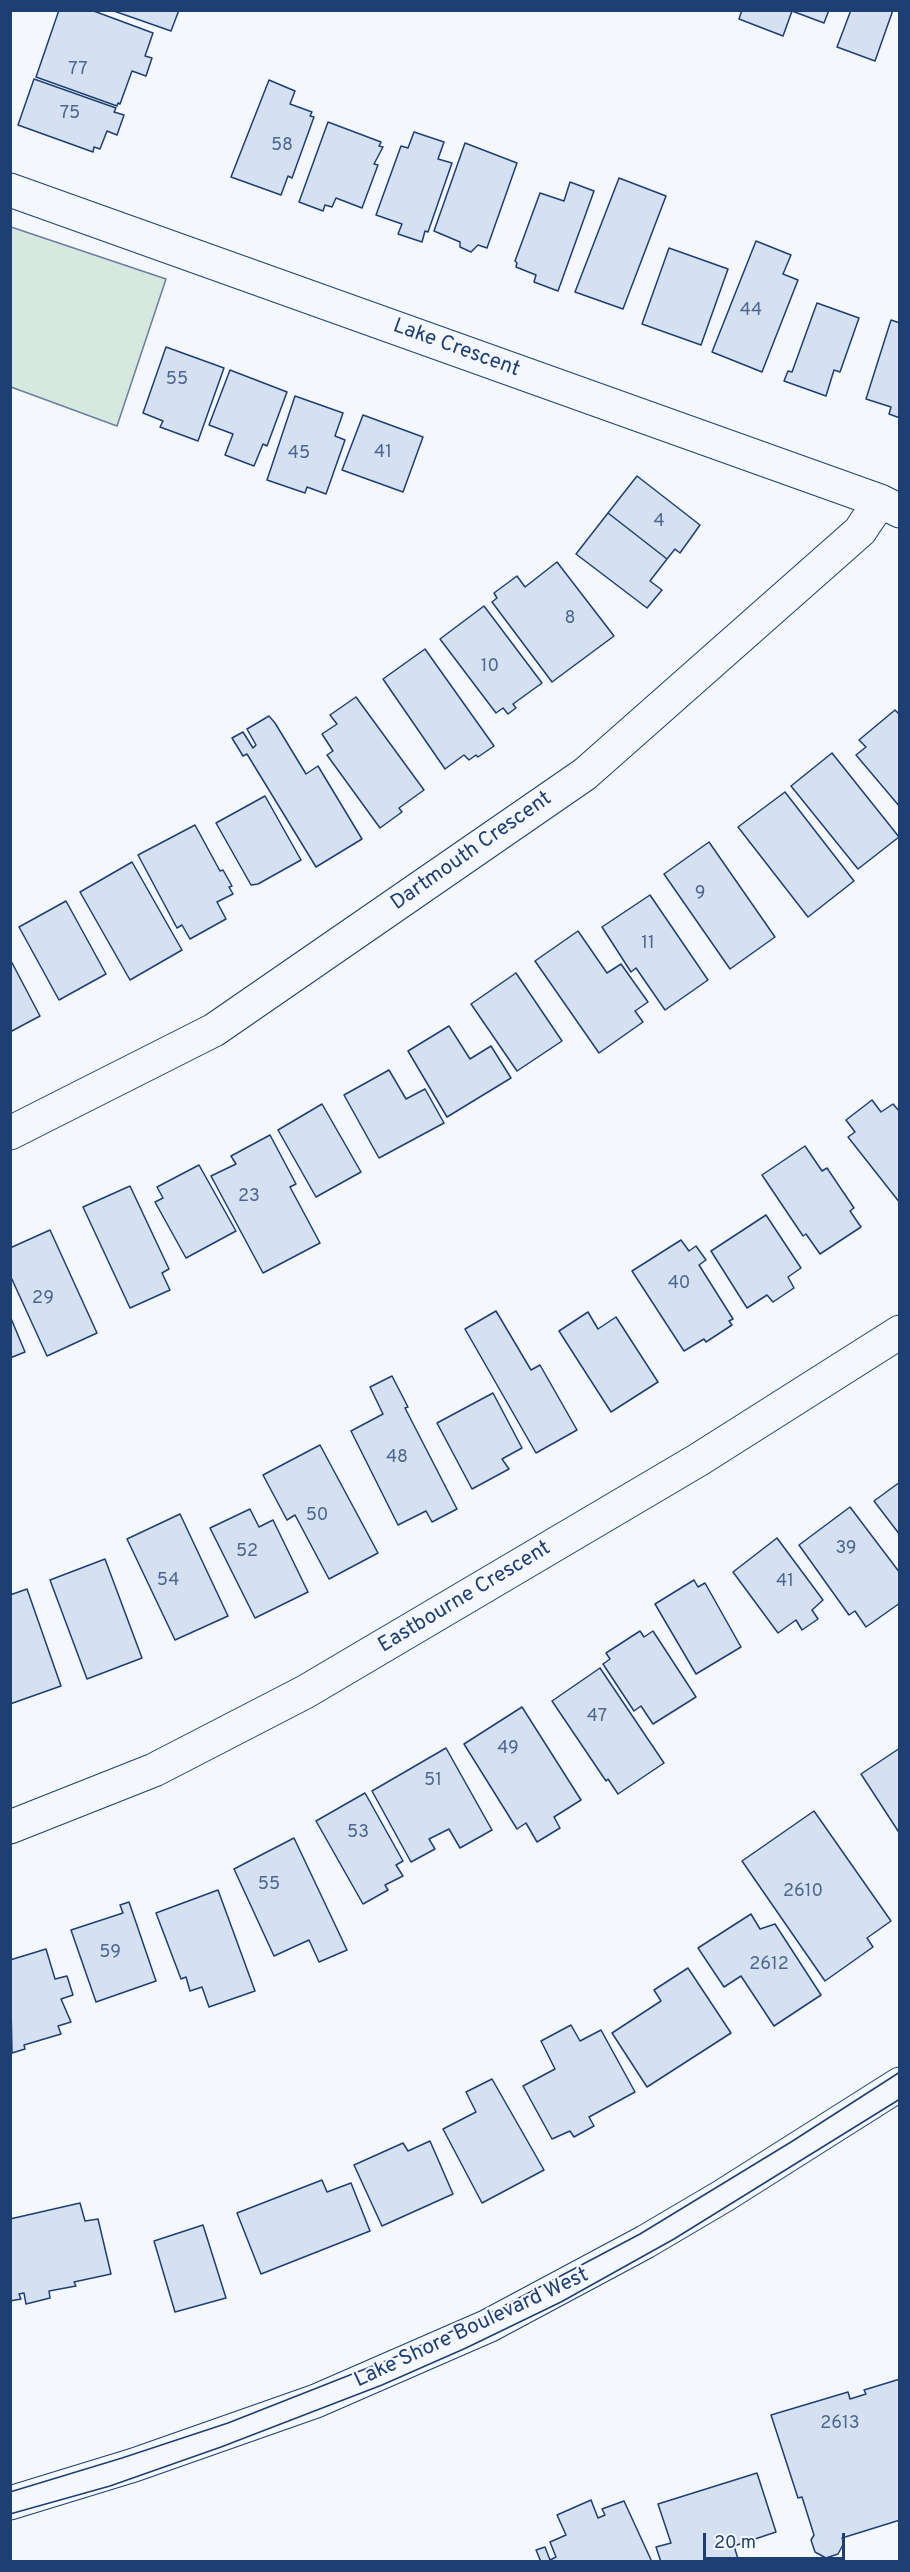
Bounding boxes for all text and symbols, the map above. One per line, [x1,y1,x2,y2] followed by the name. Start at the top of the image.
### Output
[68,59,88,81] house number: 77
[60,103,80,125] house number: 75
[271,135,293,157] house number: 58
[740,300,762,322] house number: 44
[389,314,523,384] street label: Lake Crescent
[166,369,188,391] house number: 55
[374,442,392,464] house number: 41
[288,443,310,465] house number: 45
[653,511,665,533] house number: 4
[565,608,575,630] house number: 8
[481,656,499,678] house number: 10
[387,787,557,917] street label: Dartmouth Crescent
[695,883,705,905] house number: 9
[641,933,655,955] house number: 11
[238,1186,260,1208] house number: 23
[668,1273,690,1295] house number: 40
[32,1288,54,1310] house number: 29
[386,1447,408,1469] house number: 48
[306,1505,328,1527] house number: 50
[374,1537,556,1659] street label: Eastbourne Crescent
[835,1538,857,1560] house number: 39
[236,1541,258,1563] house number: 52
[157,1570,179,1592] house number: 54
[776,1571,794,1593] house number: 41
[587,1706,607,1728] house number: 47
[497,1738,519,1760] house number: 49
[424,1770,442,1792] house number: 51
[347,1822,369,1844] house number: 53
[258,1874,280,1896] house number: 55
[783,1881,823,1903] house number: 2610
[99,1942,121,1964] house number: 59
[749,1954,789,1976] house number: 2612
[351,2264,593,2394] street label: Lake Shore Boulevard West
[820,2413,860,2435] house number: 2613
[706,2521,848,2559] scale bar
[714,2532,756,2555] text: 20 m

